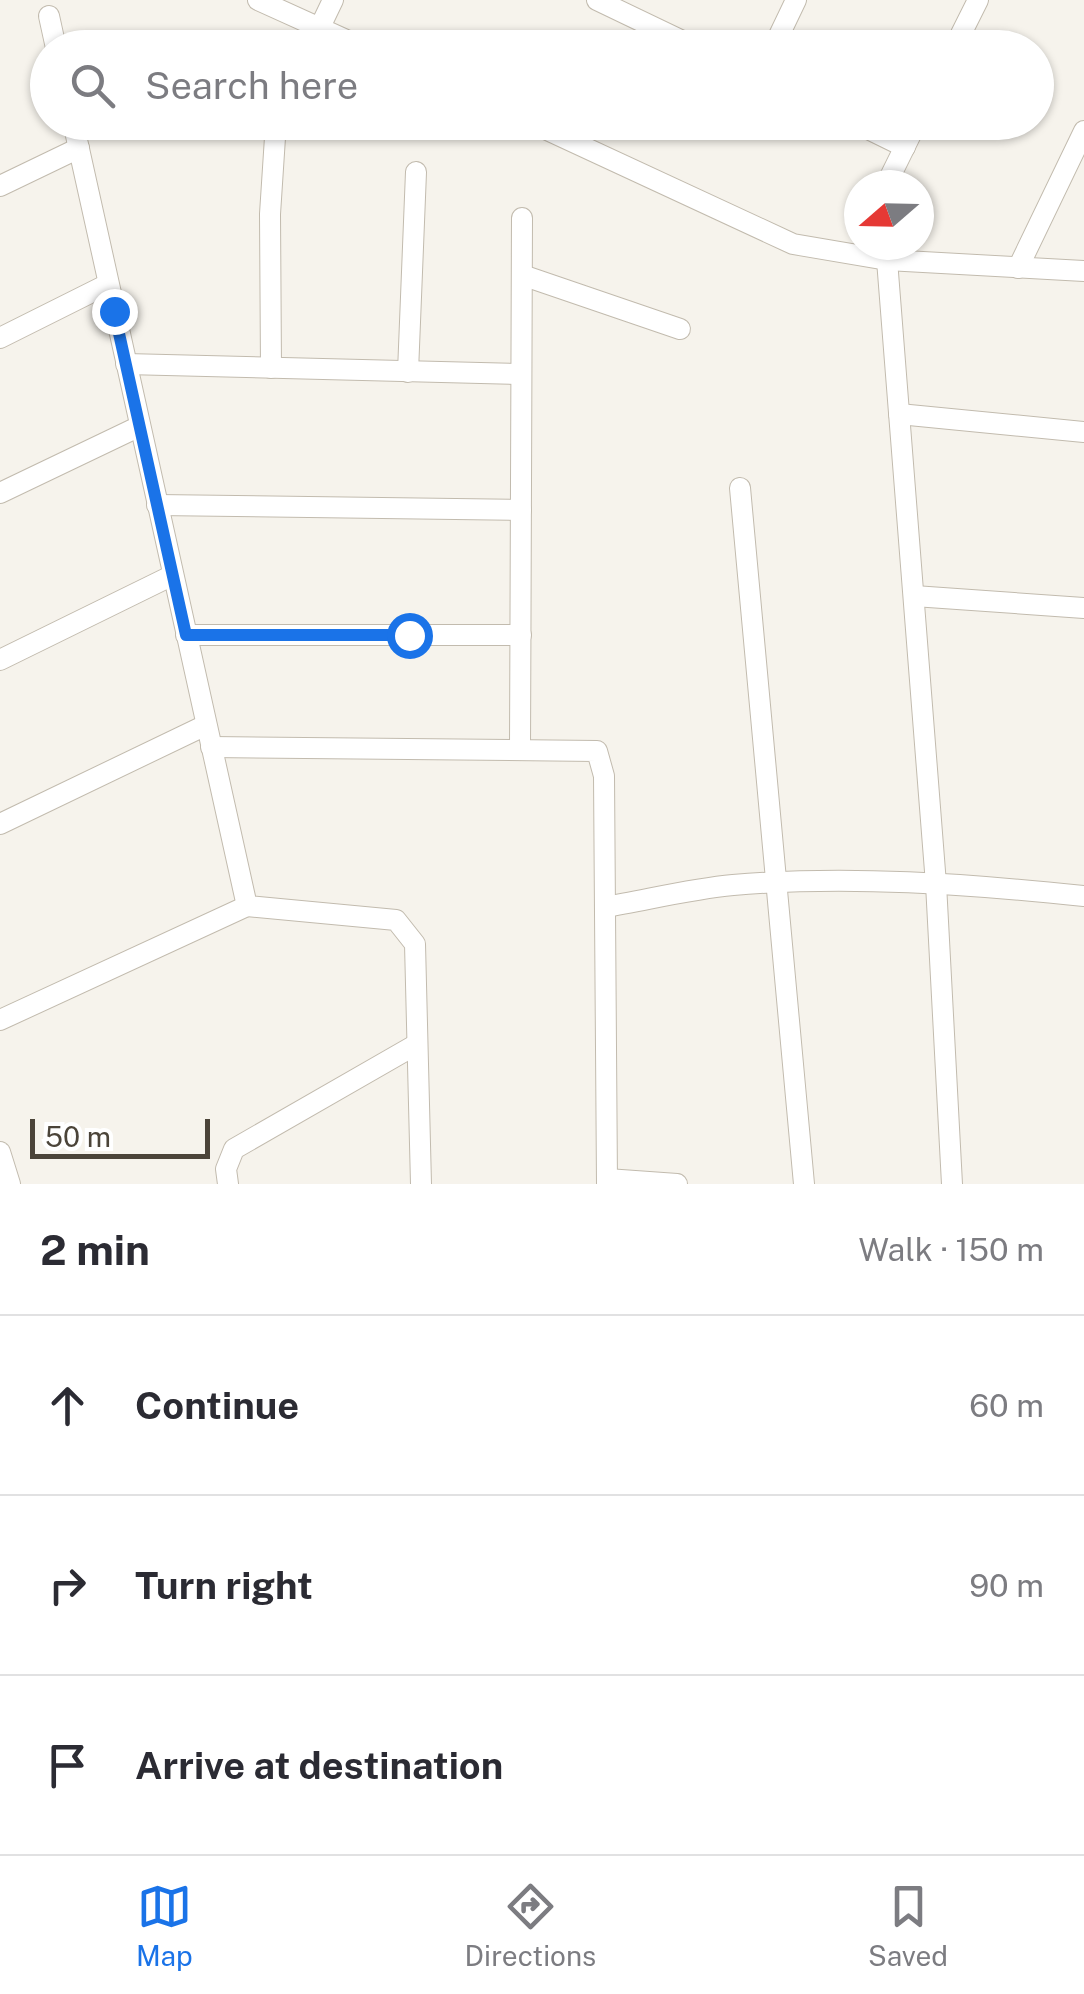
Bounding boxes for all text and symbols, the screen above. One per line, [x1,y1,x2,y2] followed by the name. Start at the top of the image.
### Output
[30,30,1054,140] search box
[65,58,120,113] icon: search
[145,63,358,108] text: Search here
[844,170,934,260] north arrow
[92,289,138,335] route end
[387,613,433,659] route start
[30,1114,210,1158] scale bar
[45,1120,111,1153] text: 50 m
[40,1225,150,1274] text: 2 min
[858,1231,1044,1268] text: Walk · 150 m
[40,1378,95,1433] icon: ahead
[135,1383,299,1428] text: Continue
[969,1387,1044,1424] text: 60 m
[40,1558,95,1613] icon: right
[135,1563,313,1608] text: Turn right
[969,1567,1044,1604] text: 90 m
[40,1738,95,1793] icon: arrive
[135,1743,503,1788] text: Arrive at destination
[136,1879,193,1972] tab: Map
[465,1879,596,1972] tab: Directions
[868,1879,948,1972] tab: Saved

